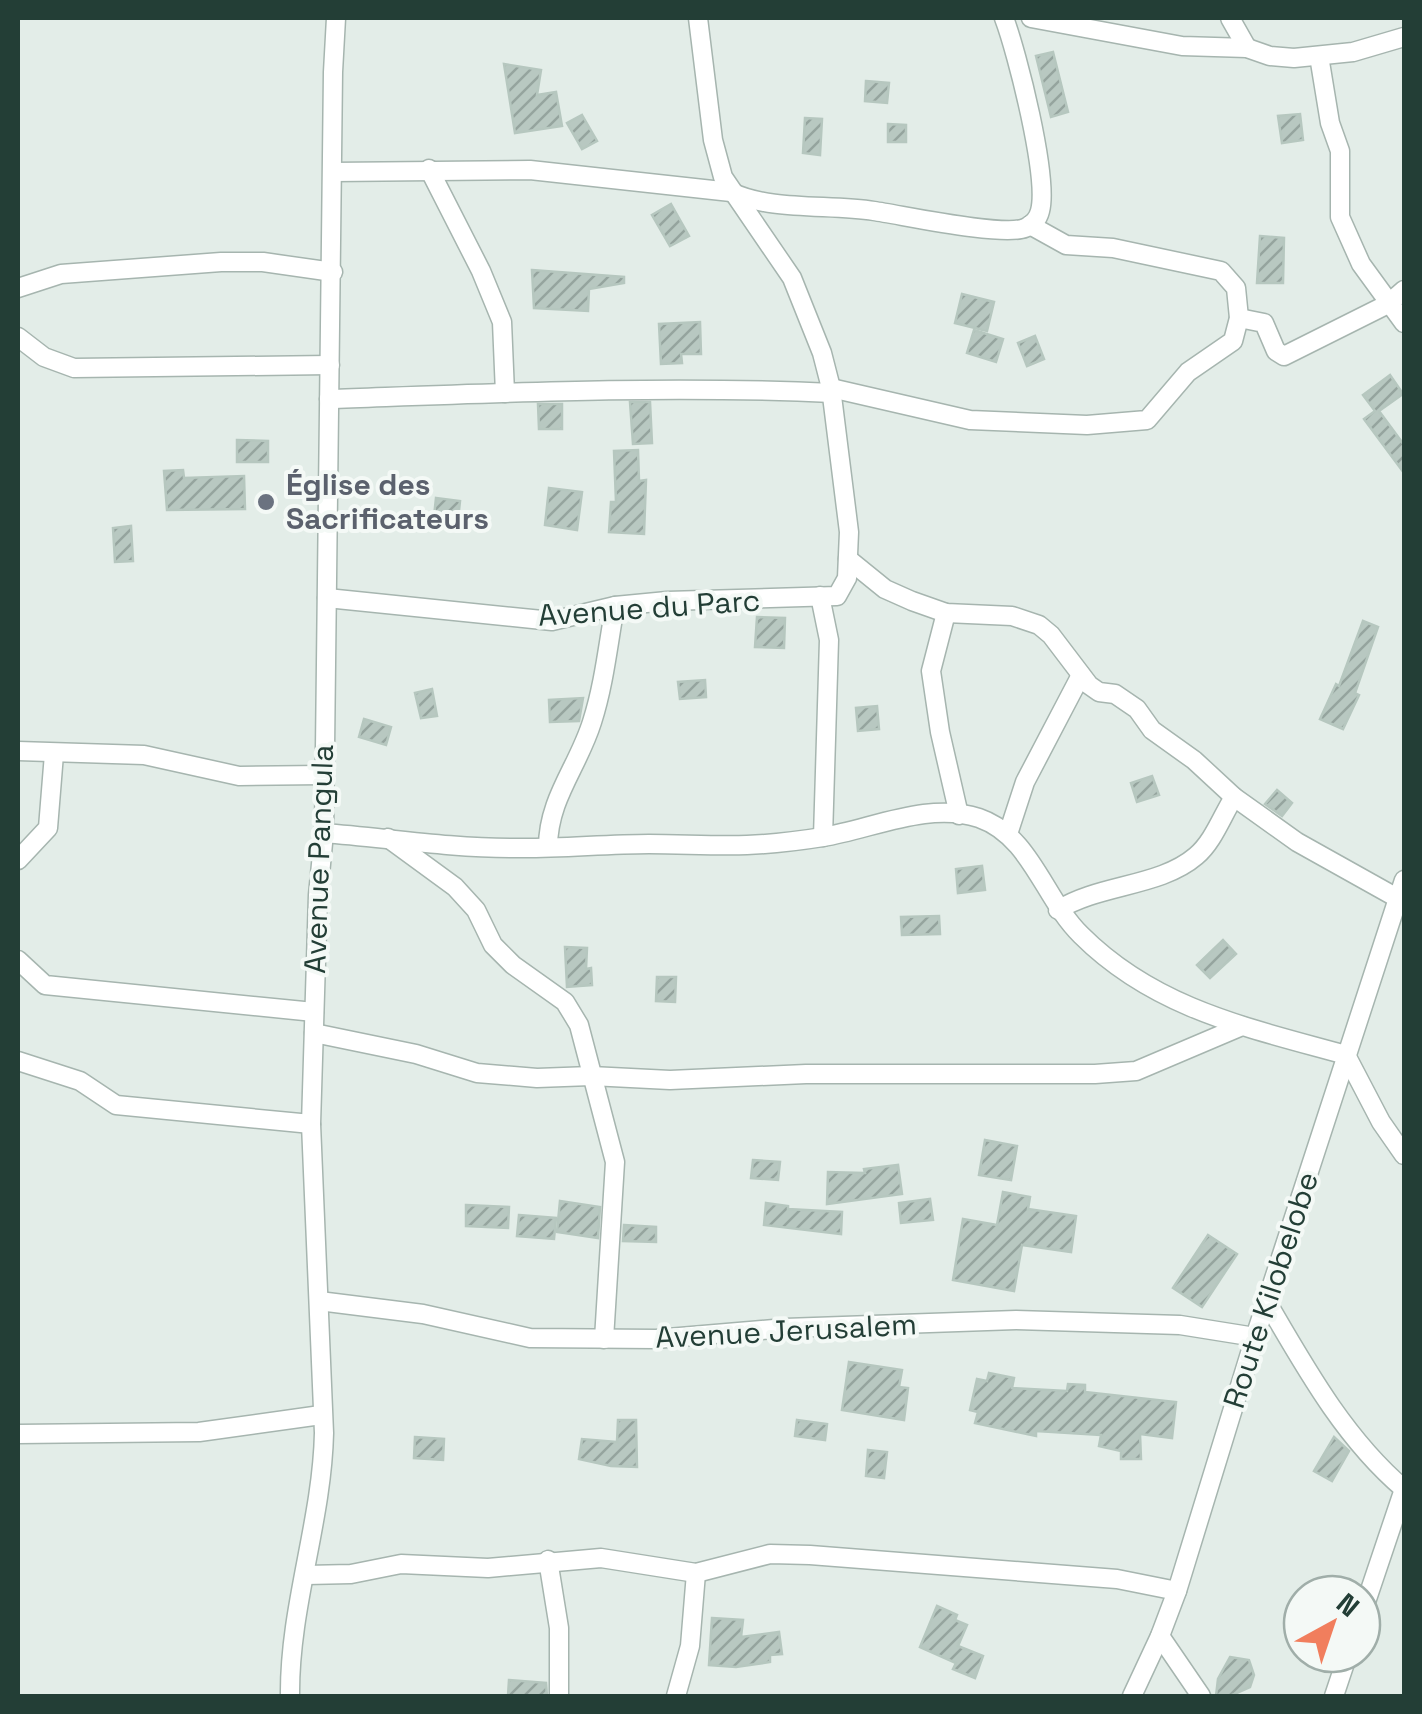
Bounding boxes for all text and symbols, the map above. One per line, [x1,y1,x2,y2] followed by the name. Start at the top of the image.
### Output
[286,465,489,538] place label: Église des Sacrificateurs
[255,491,277,513] marker: Église des Sacrificateurs
[537,580,761,635] street label: Avenue du Parc
[295,744,342,974] street label: Avenue Pangula
[1214,1167,1327,1413] street label: Route Kilobelobe
[654,1304,918,1357] street label: Avenue Jerusalem
[1282,1574,1382,1674] north arrow
[1329,1585,1367,1625] text: N

